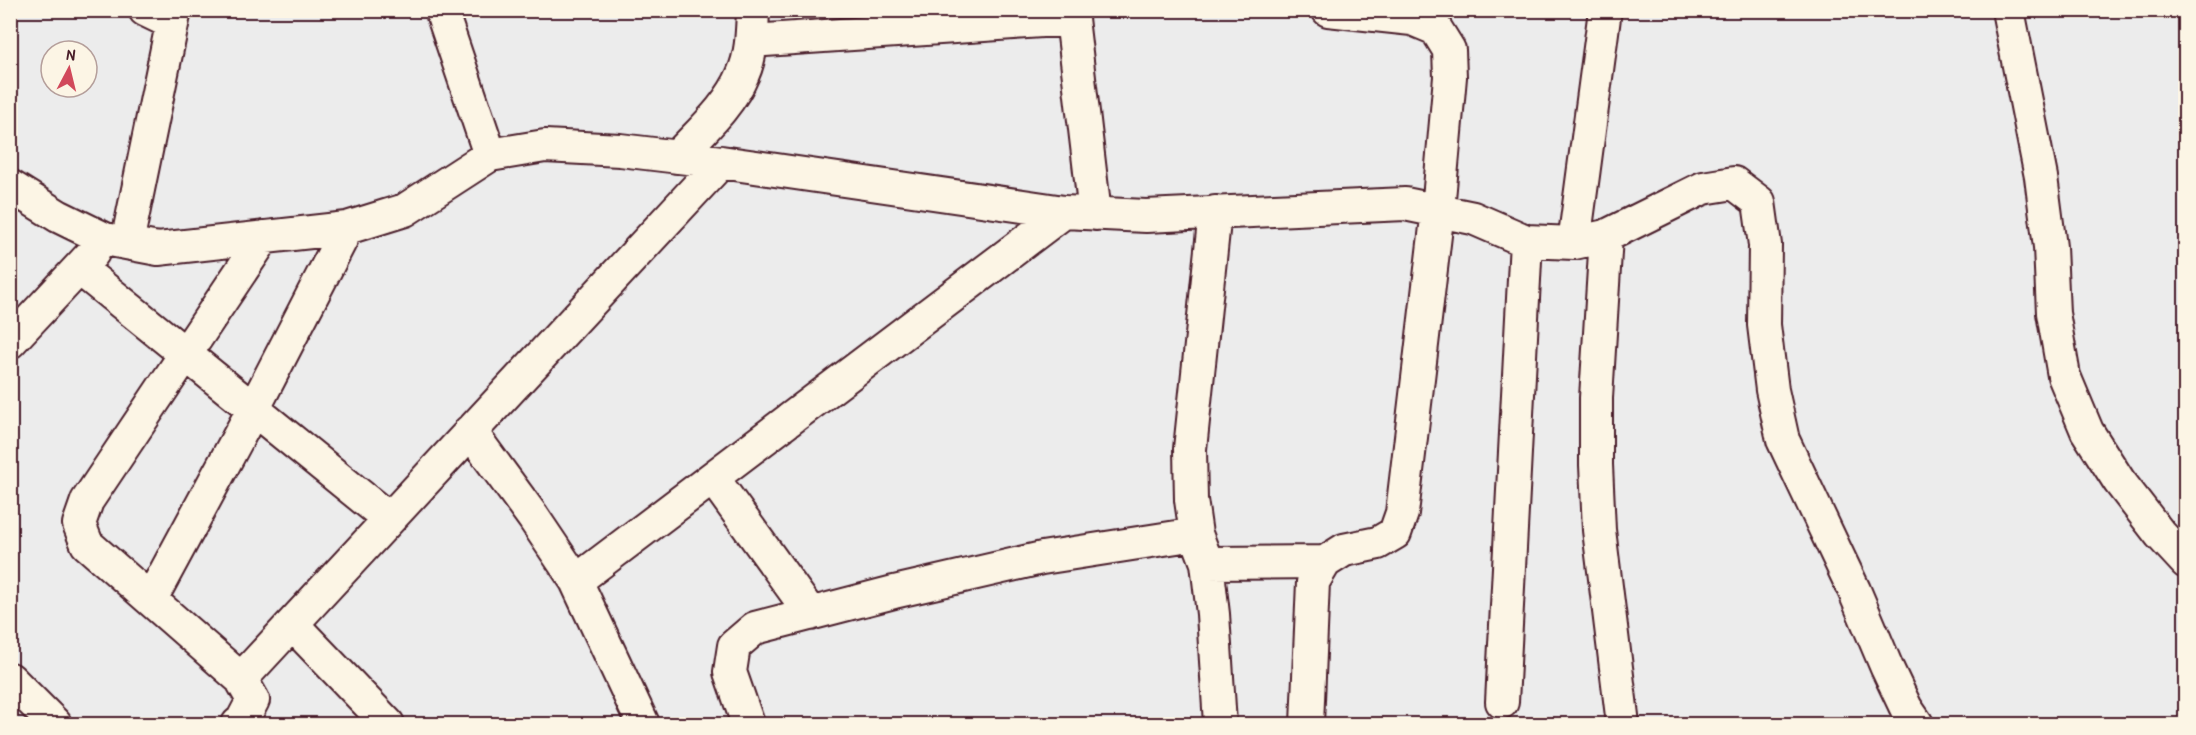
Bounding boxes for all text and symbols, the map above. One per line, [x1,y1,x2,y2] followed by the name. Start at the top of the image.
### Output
[39,39,99,99] north arrow
[65,43,77,66] text: N

